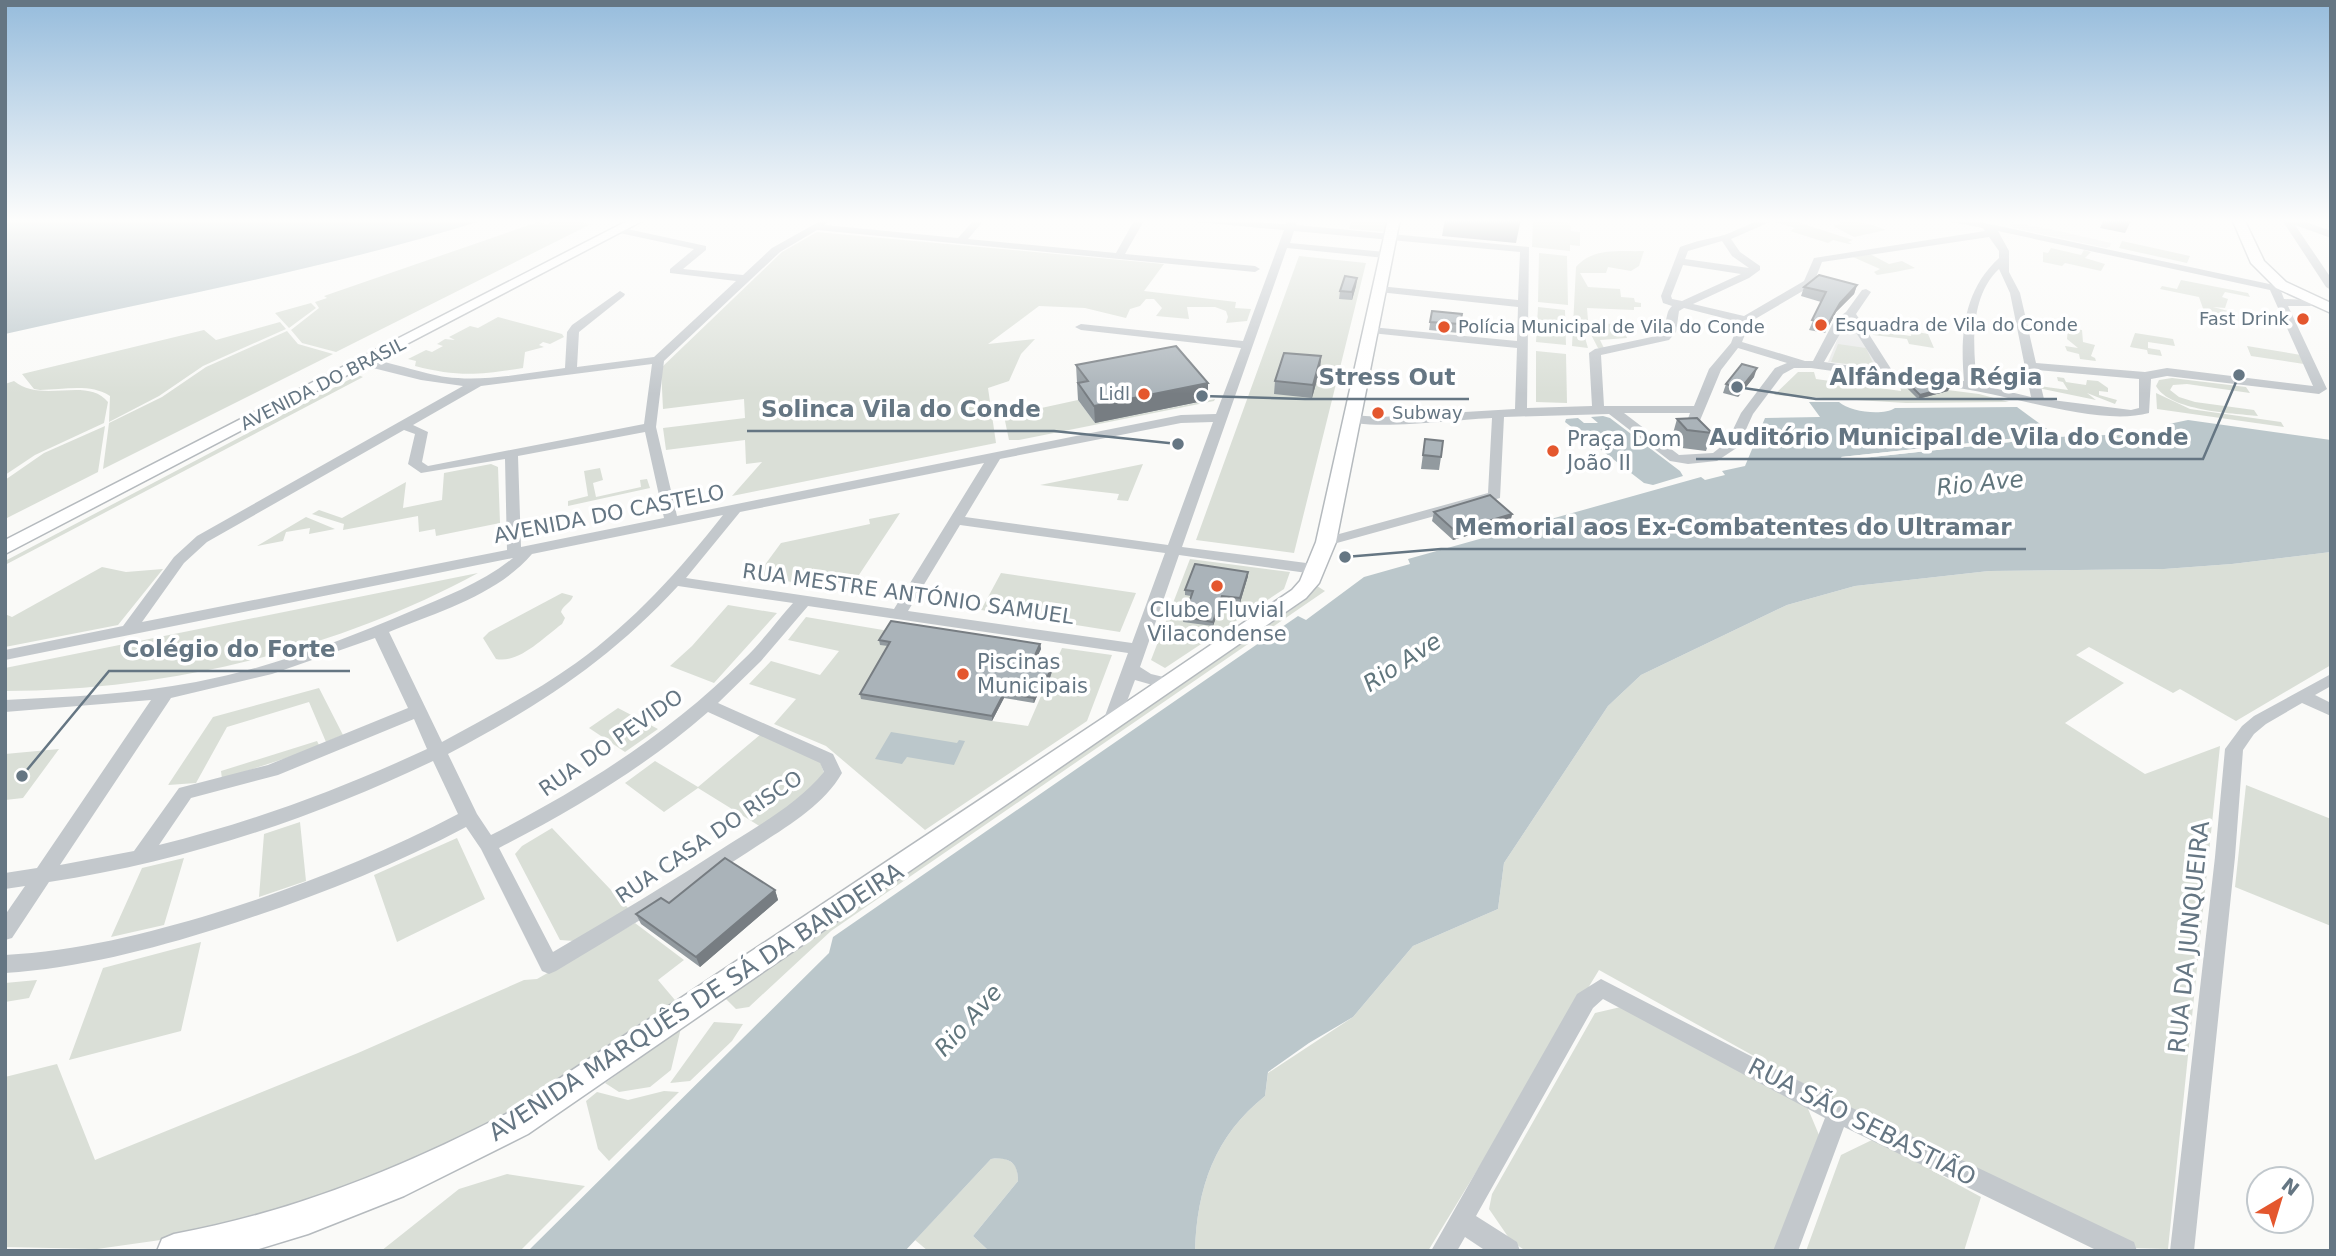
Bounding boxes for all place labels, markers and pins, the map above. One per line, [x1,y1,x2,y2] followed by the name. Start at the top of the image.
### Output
[2199,308,2290,329] place label: Fast Drink
[2295,311,2311,327] marker: Fast Drink
[1835,314,2078,335] place label: Esquadra de Vila do Conde
[1458,316,1765,337] place label: Polícia Municipal de Vila do Conde
[1813,317,1829,333] marker: Esquadra de Vila do Conde
[1436,319,1452,335] marker: Polícia Municipal de Vila do Conde
[1305,355,1469,399] callout: Stress Out
[1816,355,2057,399] callout: Alfândega Régia
[1099,383,1130,404] place label: Lidl
[1136,386,1152,402] marker: Lidl
[747,387,1054,431] callout: Solinca Vila do Conde
[1392,402,1463,423] place label: Subway
[1370,405,1386,421] marker: Subway
[1696,415,2203,459] callout: Auditório Municipal de Vila do Conde
[1565,427,1681,475] place label: Praça Dom João II
[1545,443,1561,459] marker: Praça Dom João II
[1441,505,2026,549] callout: Memorial aos Ex-Combatentes do Ultramar
[1209,578,1225,594] marker: Clube Fluvial Vilacondense
[1147,598,1287,646] place label: Clube Fluvial Vilacondense
[109,627,350,671] callout: Colégio do Forte
[977,650,1088,698] place label: Piscinas Municipais
[955,666,971,682] marker: Piscinas Municipais

